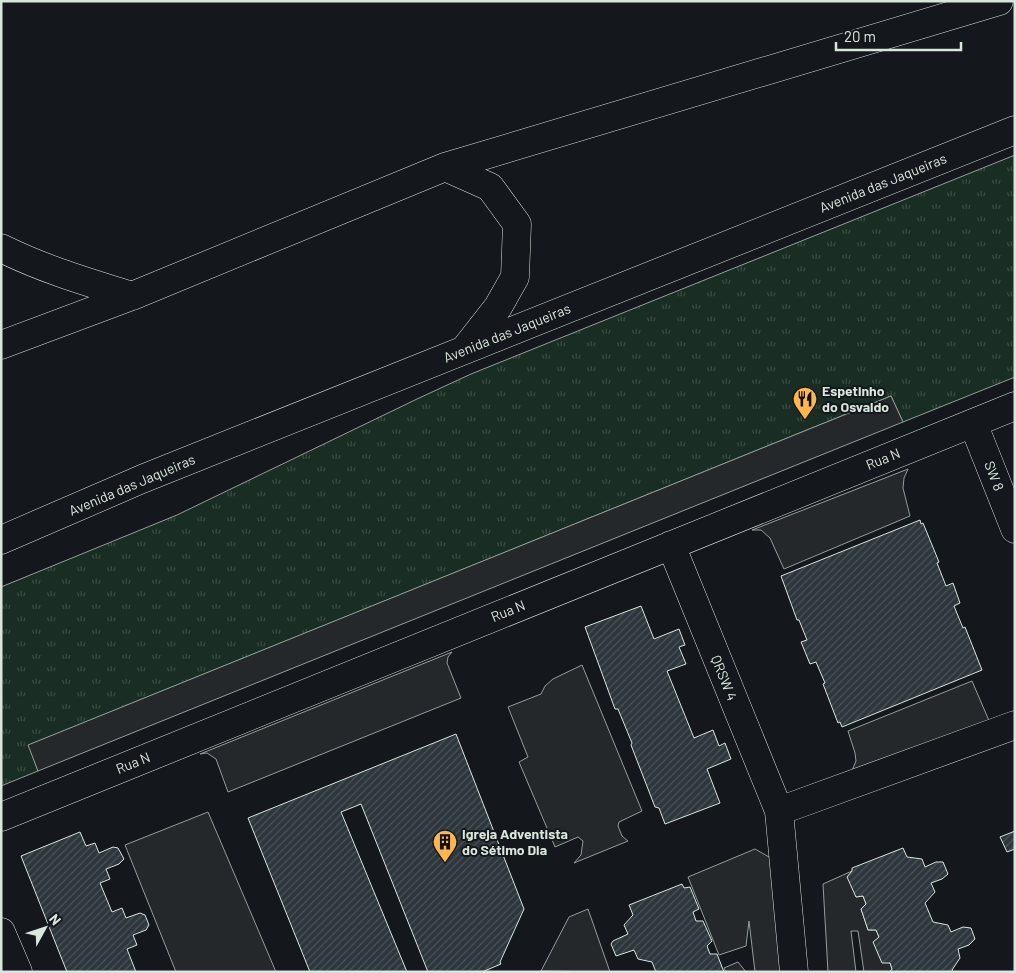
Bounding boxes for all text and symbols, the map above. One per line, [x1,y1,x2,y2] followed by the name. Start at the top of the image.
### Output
[836,20,961,52] scale bar
[844,27,876,45] text: 20 m
[817,149,949,216] street label: Avenida das Jaqueiras
[441,299,573,366] street label: Avenida das Jaqueiras
[822,382,889,415] place label: Espetinho do Osvaldo
[792,386,818,420] restaurant icon: Espetinho do Osvaldo
[863,444,902,473] street label: Rua N
[66,450,198,519] street label: Avenida das Jaqueiras
[981,459,1008,493] street label: SW 8
[488,596,527,625] street label: Rua N
[708,653,741,703] street label: QRSW 4
[113,748,152,777] street label: Rua N
[462,825,568,858] place label: Igreja Adventista do Sétimo Dia
[432,829,458,863] building icon: Igreja Adventista do Sétimo Dia
[20,903,70,953] north arrow
[46,910,65,928] text: N

